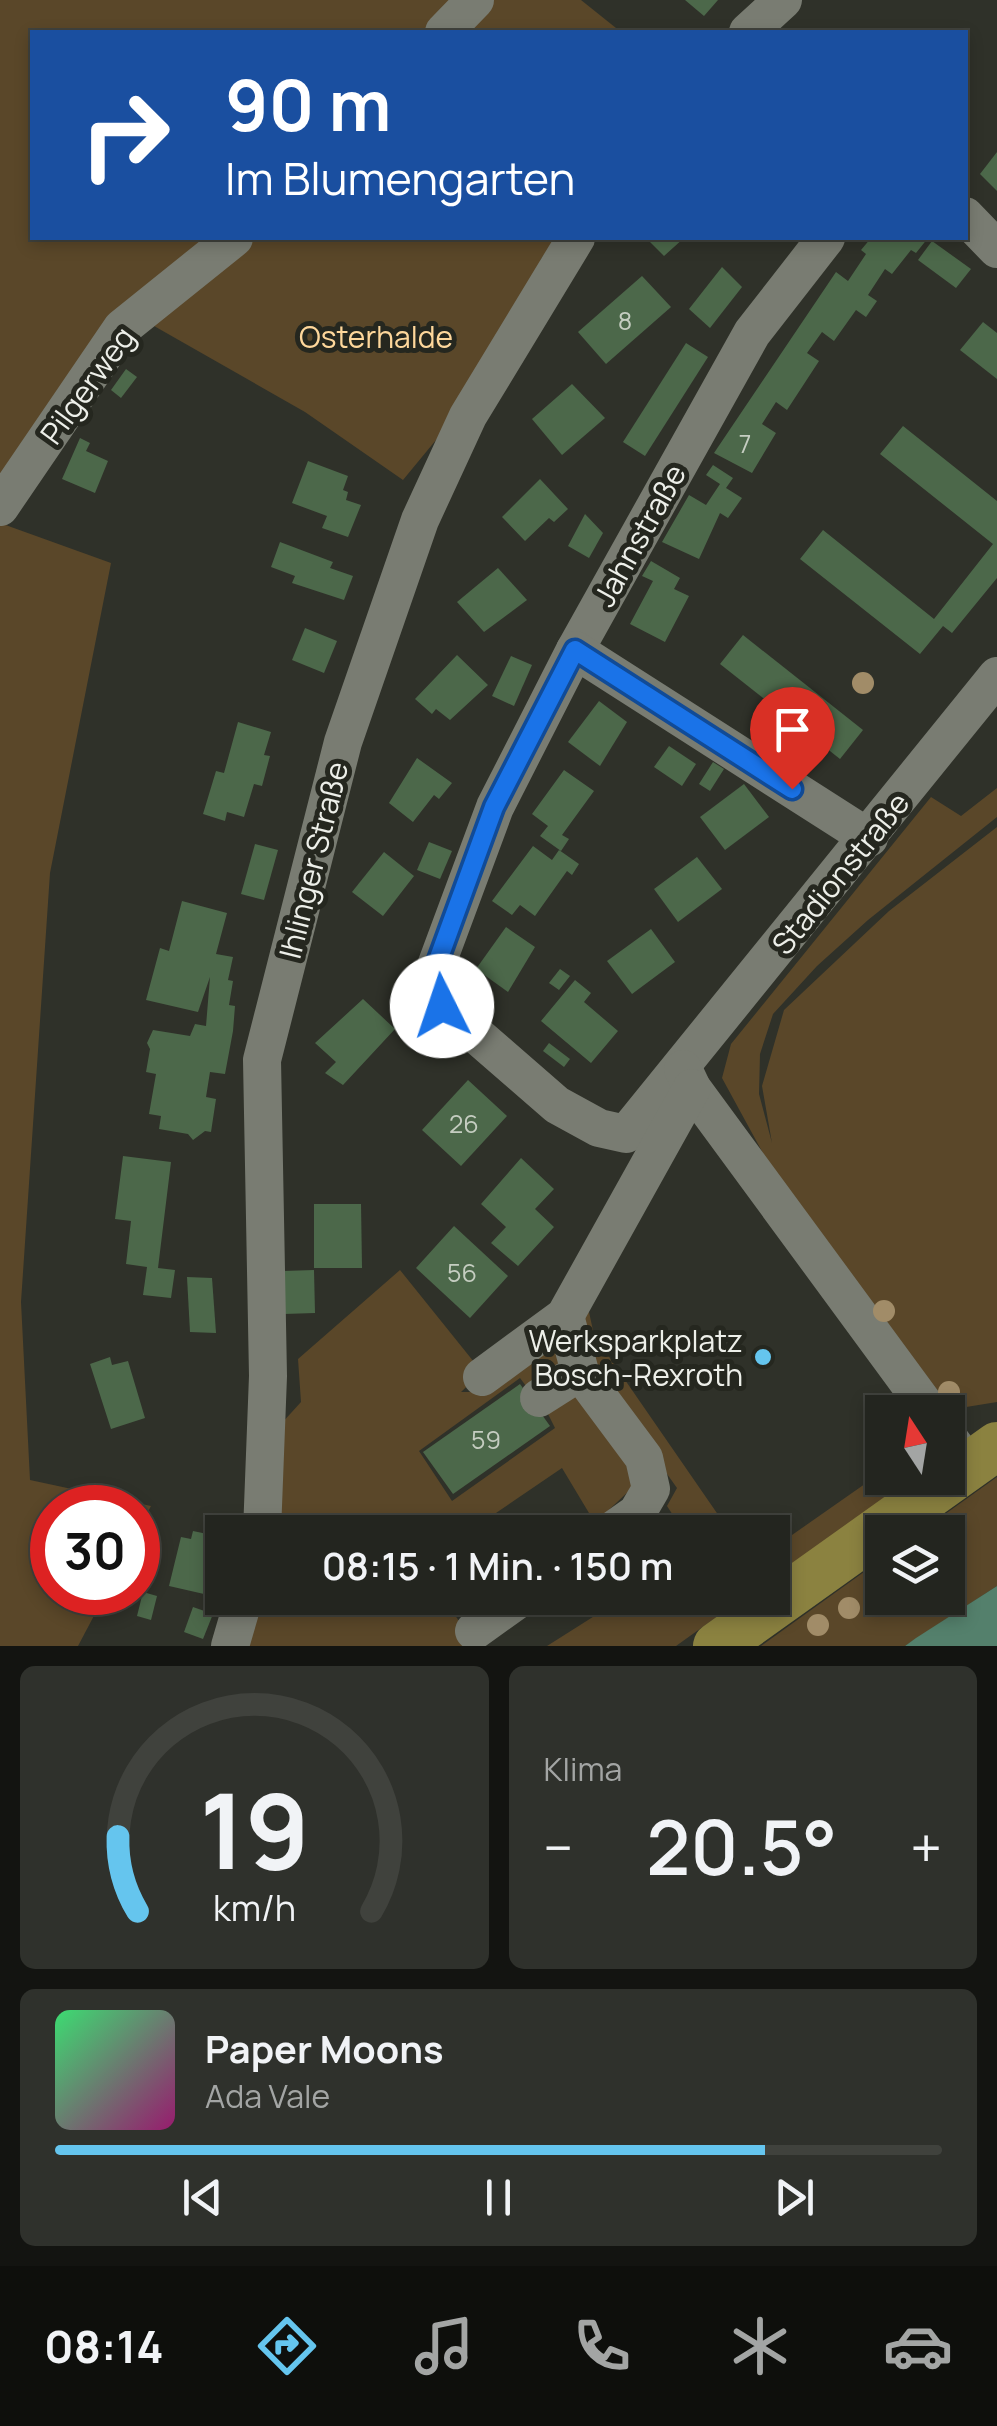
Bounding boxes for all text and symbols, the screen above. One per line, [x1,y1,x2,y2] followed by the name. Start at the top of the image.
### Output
[225,56,392,152] text: 90 m
[60,70,190,200] icon: right
[225,147,575,209] text: Im Blumengarten
[618,303,632,338] house number: 8
[299,316,453,357] park label: Osterhalde
[30,318,144,452] street label: Pilgerweg
[739,426,751,461] house number: 7
[583,457,695,613] street label: Jahnstraße
[750,687,835,790] pin
[765,702,820,757] icon: arrive
[269,757,357,963] street label: Ihlinger Straße
[762,783,918,963] street label: Stadionstraße
[390,954,494,1058] position arrow
[449,1106,479,1141] house number: 26
[447,1255,477,1290] house number: 56
[529,1320,743,1395] place label: Werksparkplatz Bosch-Rexroth
[752,1346,774,1368] marker: Werksparkplatz Bosch-Rexroth
[865,1395,965,1495] north arrow
[865,1395,965,1615] map controls
[471,1422,501,1457] house number: 59
[30,1485,160,1615] speed limit sign: 30
[865,1515,965,1615] button: layers
[322,1539,673,1591] text: 08:15 · 1 Min. · 150 m
[544,1747,622,1791] text: Klima
[199,1758,309,1900] text: 19
[646,1795,837,1898] text: 20.5°
[544,1809,573,1885] text: −
[910,1809,942,1885] text: +
[213,1883,296,1932] text: km/h
[205,2022,444,2074] text: Paper Moons
[205,2074,330,2118] text: Ada Vale
[175,2170,230,2225] icon: previous
[471,2170,526,2225] icon: pause
[767,2170,822,2225] icon: next
[252,2311,322,2381] icon: directions
[409,2311,479,2381] icon: music
[567,2311,637,2381] icon: phone
[725,2311,795,2381] icon: climate
[883,2311,953,2381] icon: car
[44,2315,164,2377] text: 08:14

